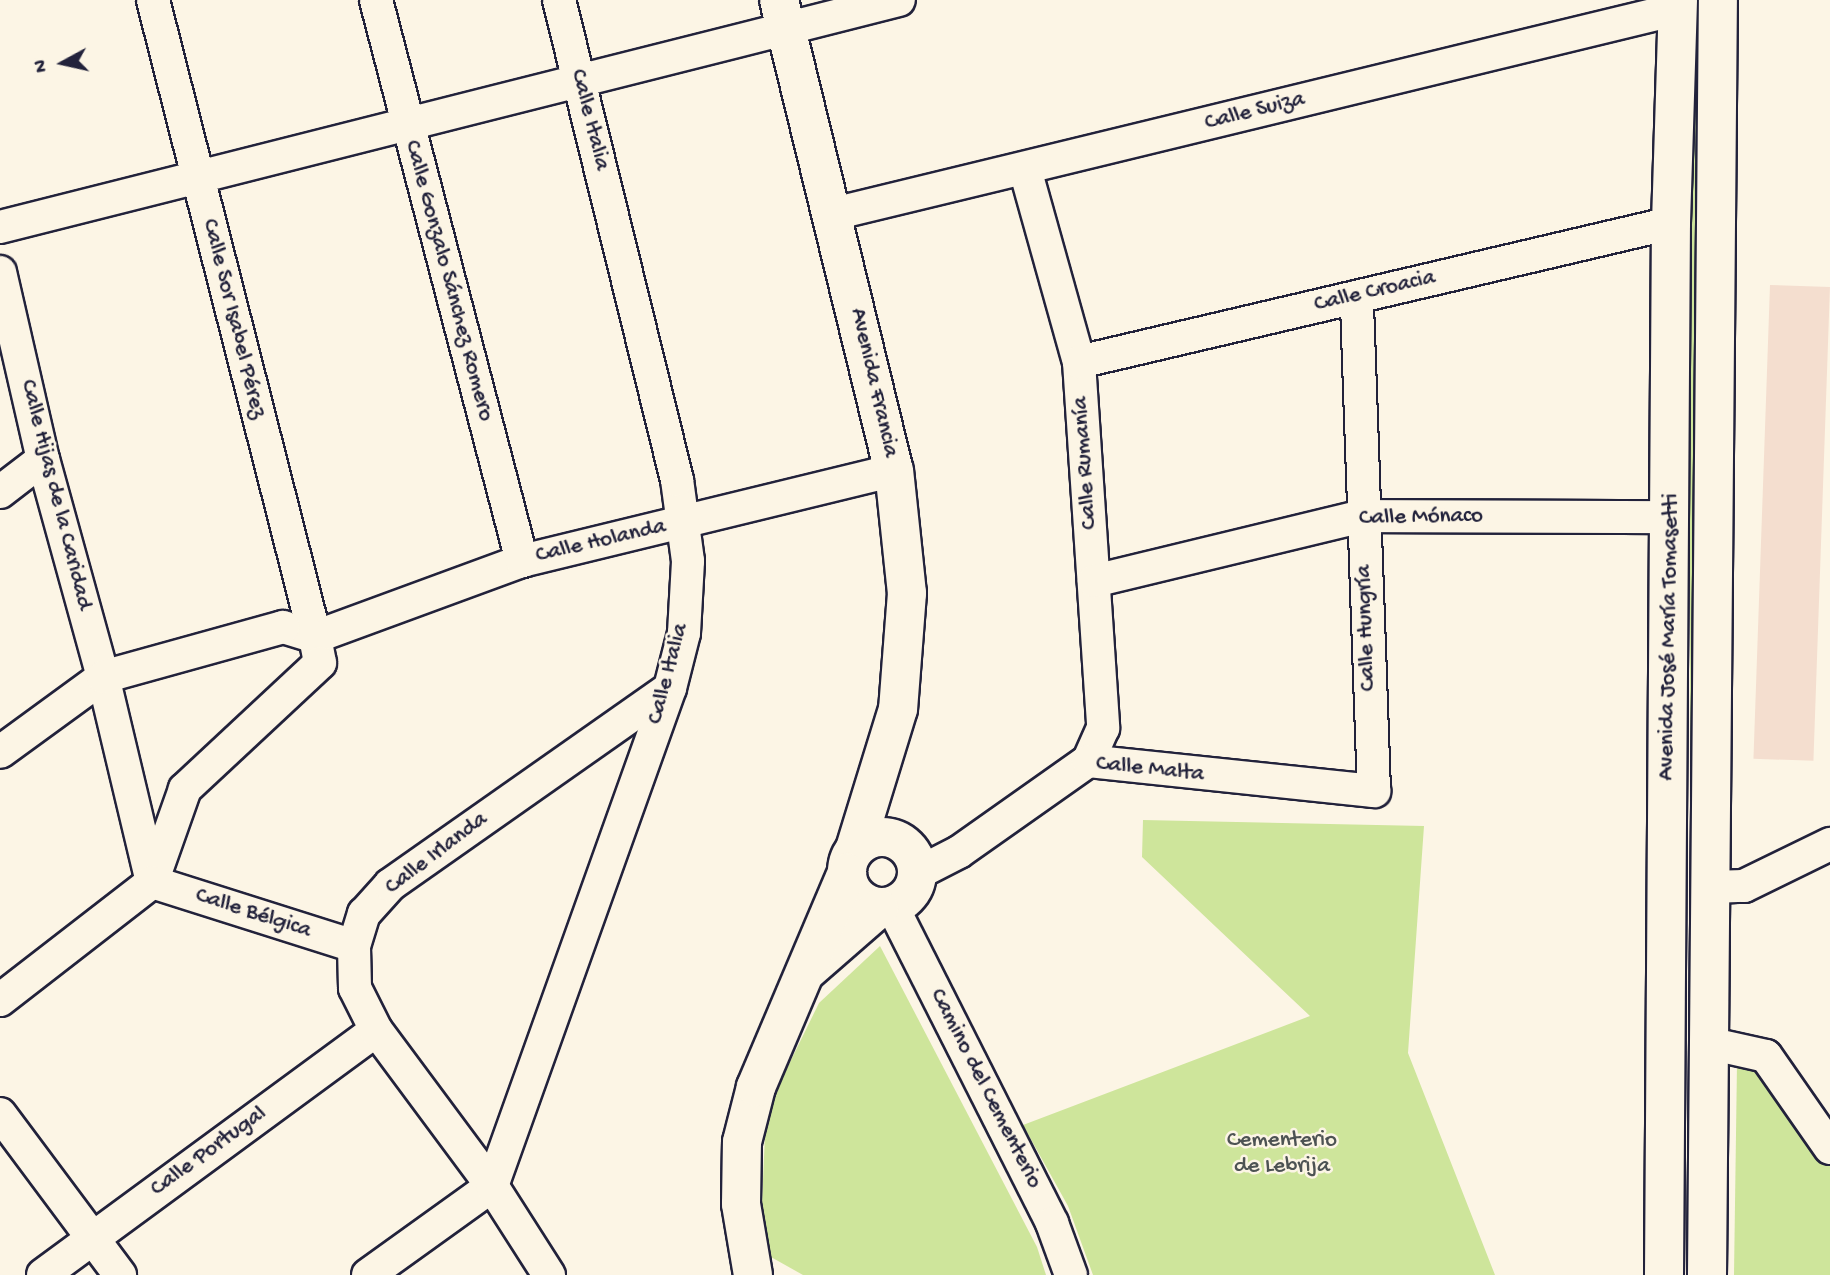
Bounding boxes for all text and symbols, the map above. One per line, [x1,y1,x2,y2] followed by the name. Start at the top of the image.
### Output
[28,28,98,98] north arrow
[29,58,54,74] text: N
[563,67,615,173] street label: Calle Italia
[1202,86,1308,138] street label: Calle Suiza
[397,138,499,424] street label: Calle Gonzalo Sánchez Romero
[195,216,271,422] street label: Calle Sor Isabel Pérez
[1312,265,1438,319] street label: Calle Croacia
[842,306,904,460] street label: Avenida Francia
[13,377,97,613] street label: Calle Hijas de la Caridad
[1068,396,1104,530] street label: Calle Rumanía
[1654,493,1686,781] street label: Avenida José María Tomasetti
[1359,503,1483,533] street label: Calle Mónaco
[533,514,669,570] street label: Calle Holanda
[1351,564,1383,692] street label: Calle Hungría
[642,621,696,727] street label: Calle Italia
[1095,751,1205,789] street label: Calle Malta
[380,806,494,902] street label: Calle Irlanda
[192,882,314,946] street label: Calle Bélgica
[923,984,1047,1194] street label: Camino del Cementerio
[146,1101,272,1203] street label: Calle Portugal
[1227,1127,1337,1181] park label: Cementerio de Lebrija

